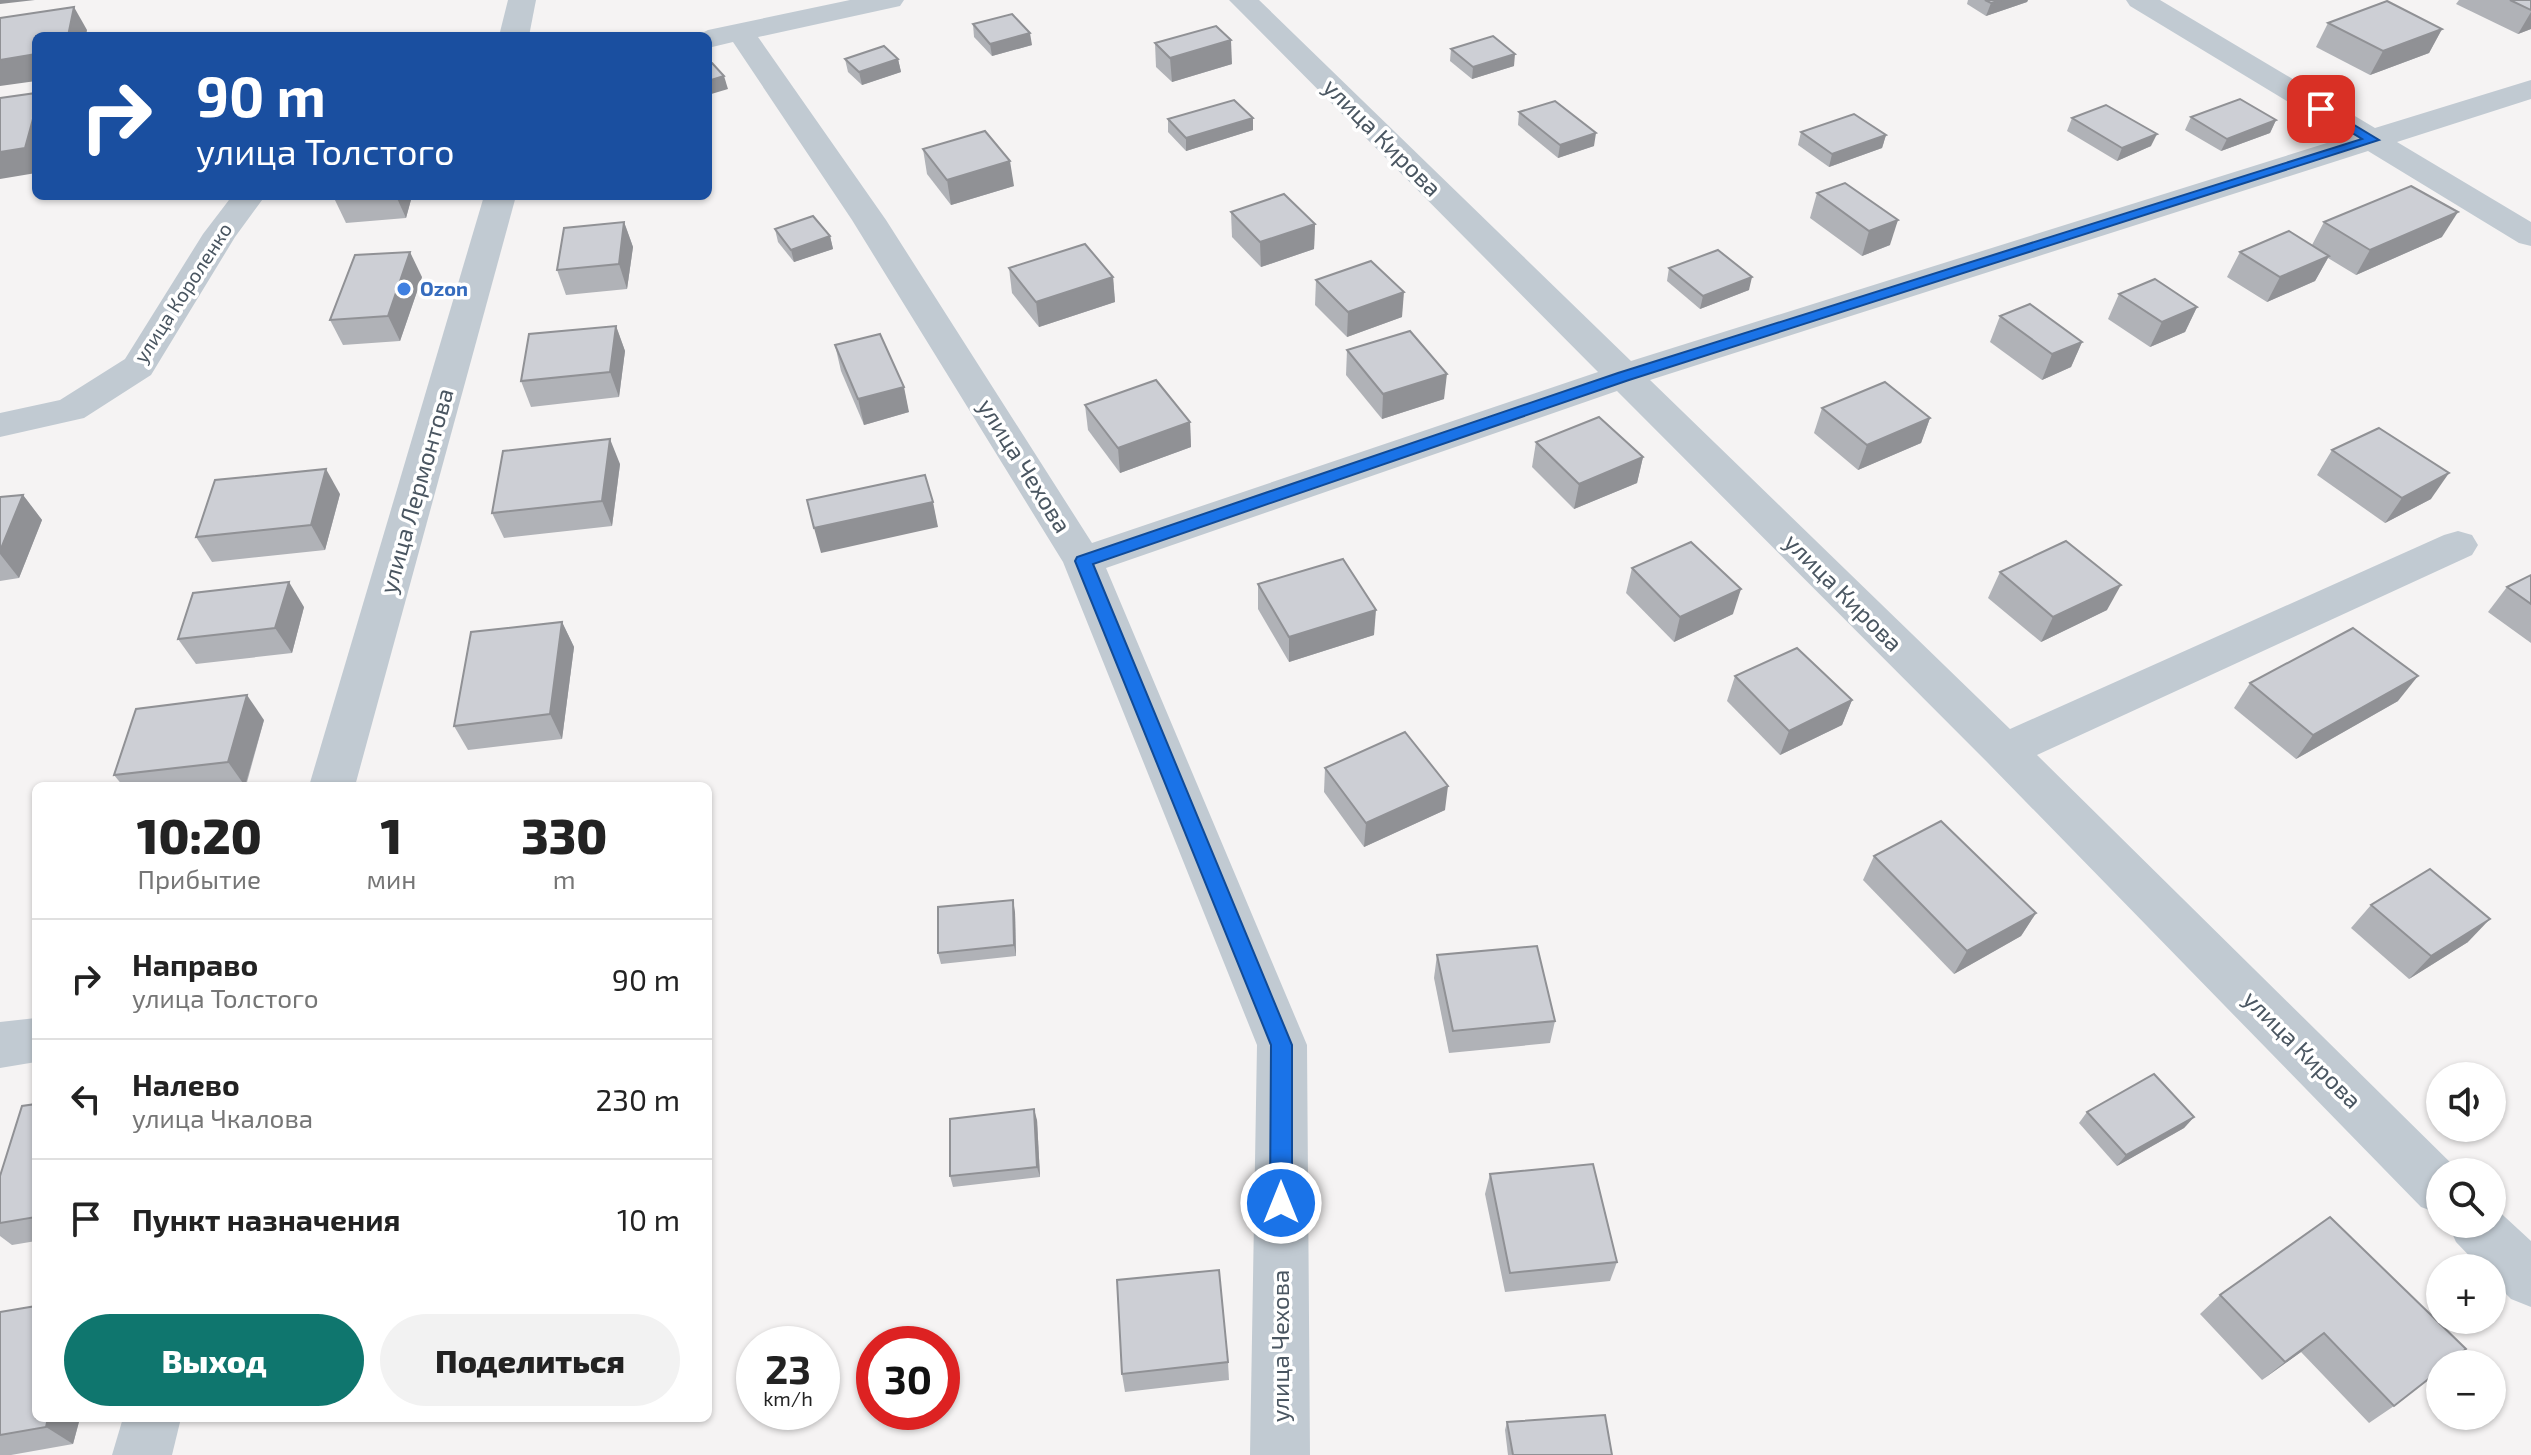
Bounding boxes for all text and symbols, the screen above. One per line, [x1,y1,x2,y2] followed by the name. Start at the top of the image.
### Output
[196,61,326,128] text: 90 m
[64,64,168,168] icon: right
[1317,72,1448,203] street label: улица Кирова
[2287,75,2355,143] pin
[2299,87,2343,131] icon: arrive
[196,129,454,172] text: улица Толстого
[128,218,237,368] street label: улица Короленко
[420,276,468,300] place label: Ozon
[395,280,413,298] marker: Ozon
[372,385,460,597] street label: улица Лермонтова
[972,393,1078,538] street label: улица Чехова
[1778,527,1909,658] street label: улица Кирова
[137,806,262,864] text: 10:20
[381,806,402,864] text: 1
[521,806,607,864] text: 330
[137,863,261,894] text: Прибытие
[367,863,416,894] text: мин
[553,863,576,894] text: m
[132,946,258,982] text: Направо
[64,957,108,1001] icon: right
[612,961,680,997] text: 90 m
[132,982,319,1013] text: улица Толстого
[2237,984,2368,1115] street label: улица Кирова
[2426,1062,2506,1430] map controls
[2426,1062,2506,1142] button: sound
[132,1066,240,1102] text: Налево
[64,1077,108,1121] icon: left
[595,1081,680,1117] text: 230 m
[132,1102,313,1133] text: улица Чкалова
[2426,1158,2506,1238] button: search
[1239,1161,1323,1245] position arrow
[64,1197,108,1241] icon: arrive
[132,1201,400,1237] text: Пункт назначения
[617,1201,680,1237] text: 10 m
[2426,1254,2506,1334] button: +
[1265,1270,1295,1422] street label: улица Чехова
[64,1314,364,1406] button: Выход
[380,1314,680,1406] button: Поделиться
[856,1326,960,1430] speed limit sign: 30
[765,1344,811,1392] text: 23
[2426,1350,2506,1430] button: −
[763,1386,813,1410] text: km/h

